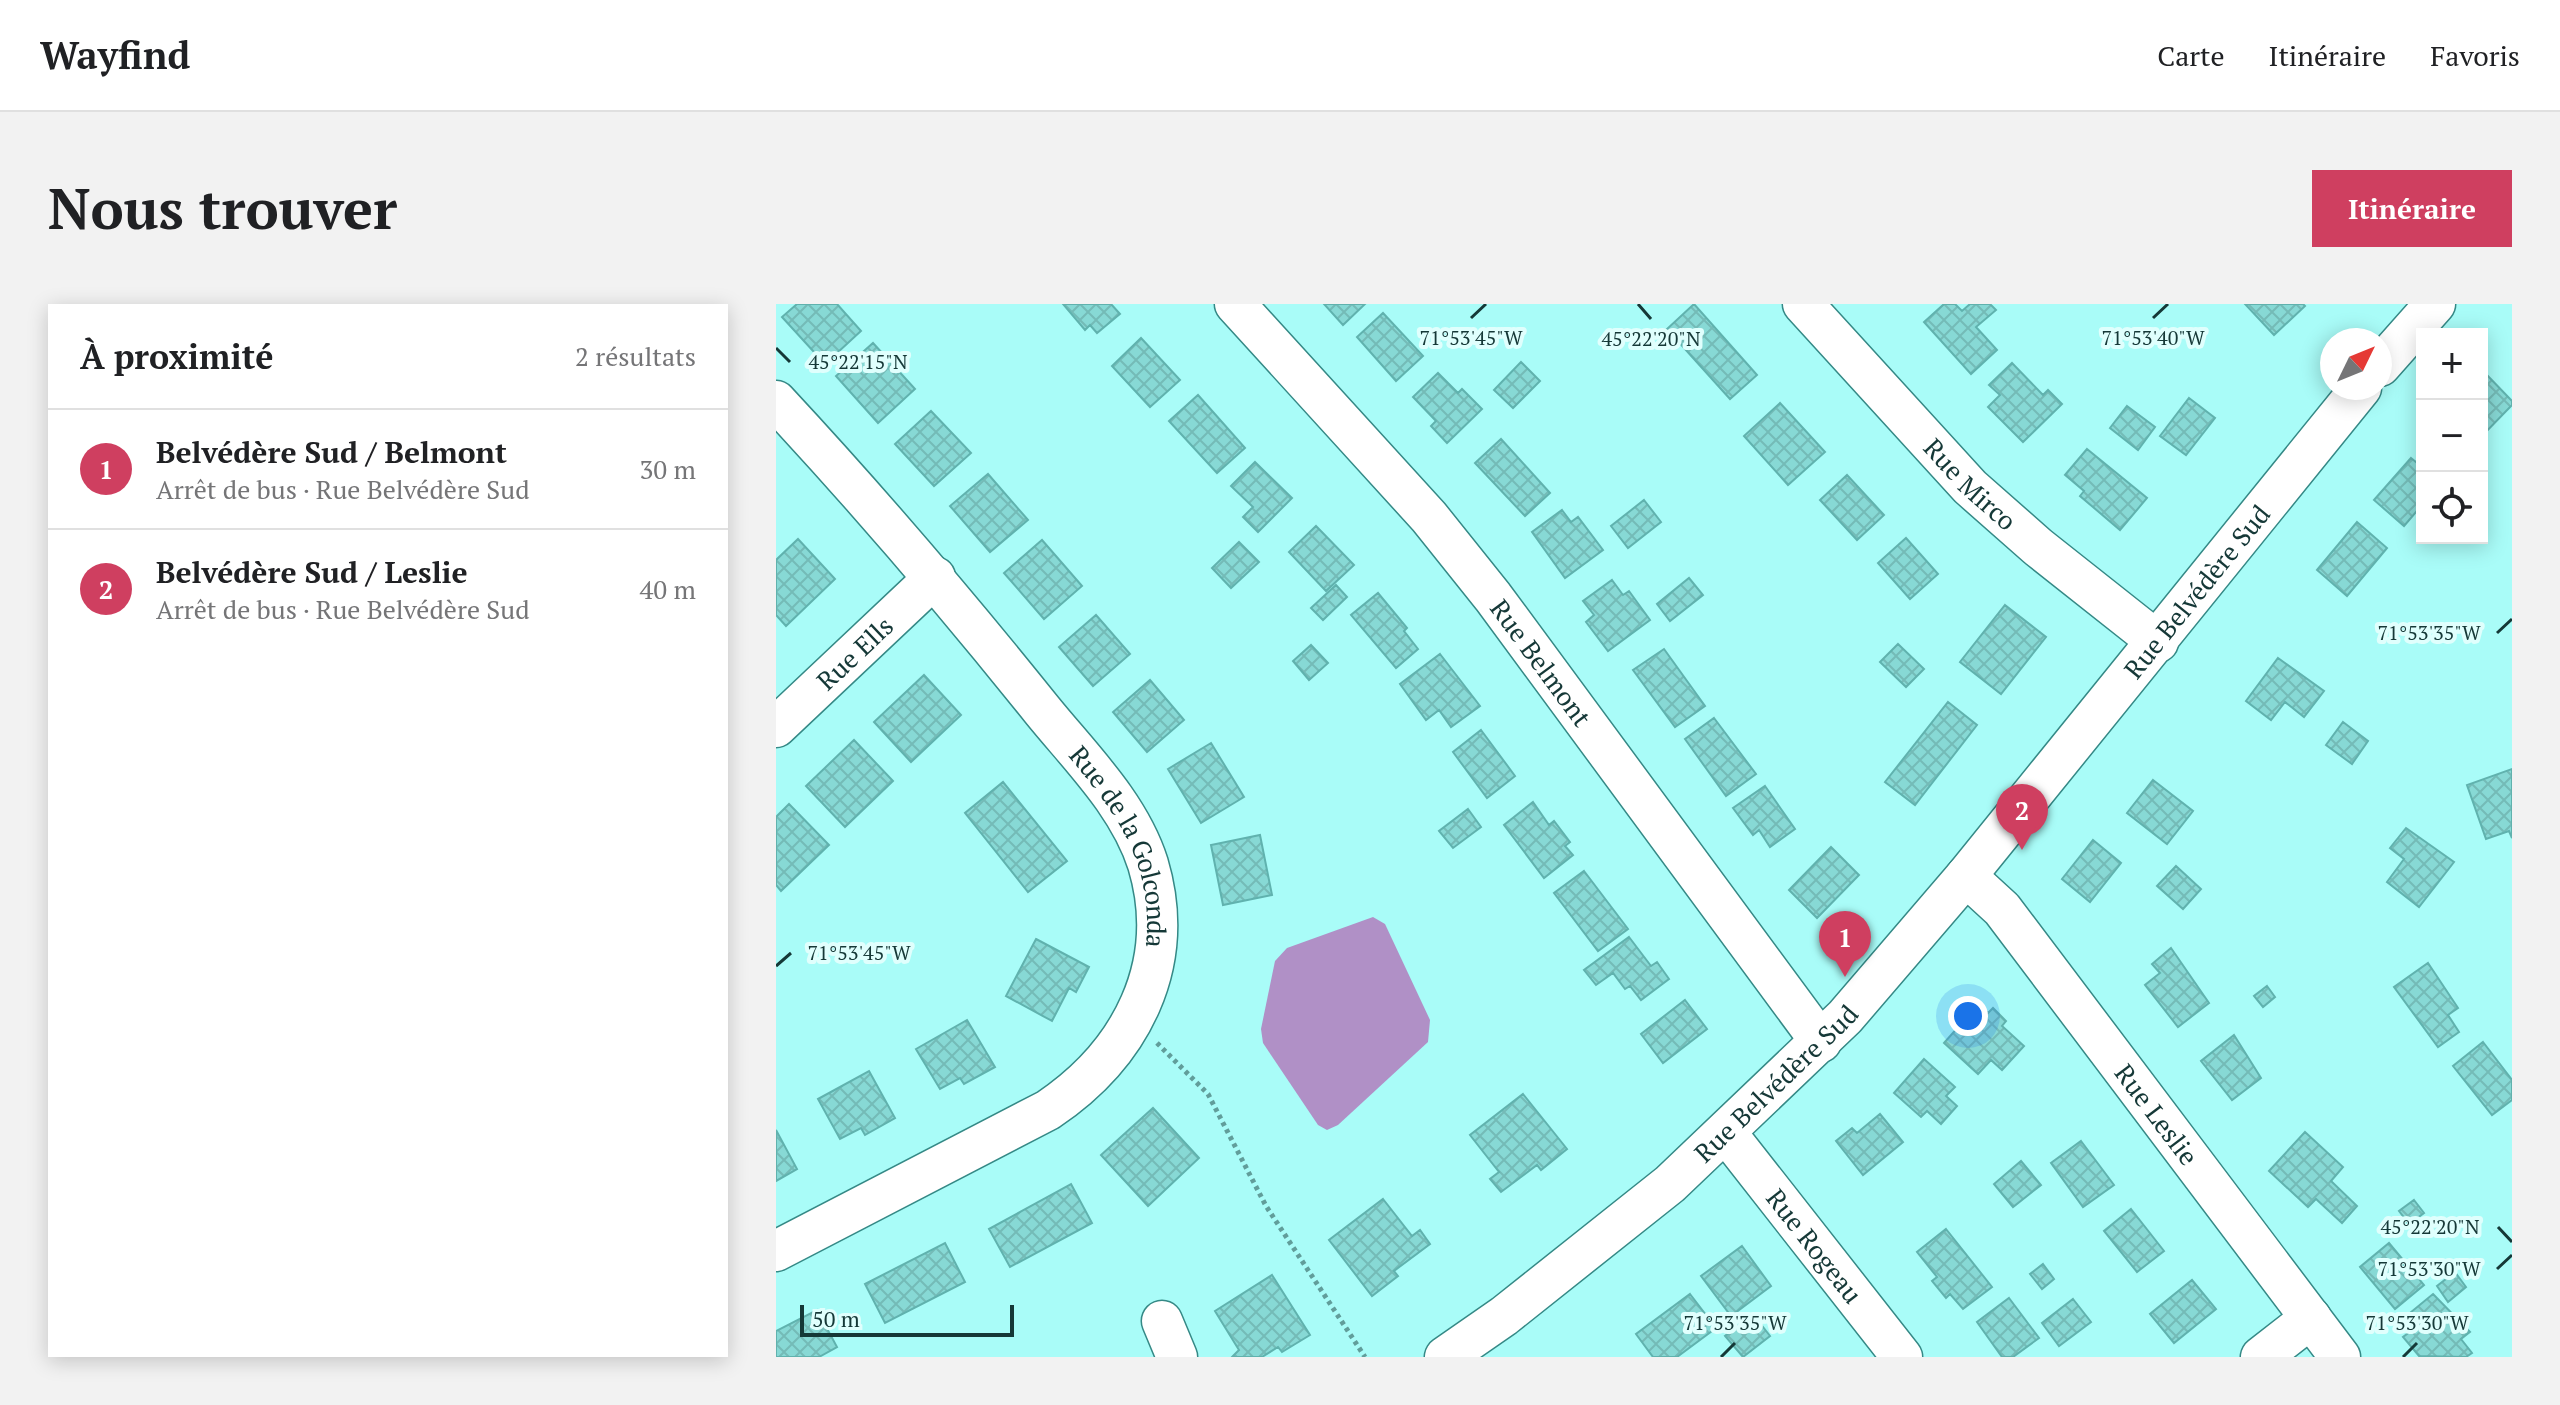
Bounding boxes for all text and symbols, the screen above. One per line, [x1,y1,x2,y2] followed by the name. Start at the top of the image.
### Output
[40,30,190,80] text: Wayfind
[2157,37,2225,74] text: Carte
[2269,37,2386,74] text: Itinéraire
[2430,37,2520,74] text: Favoris
[2312,170,2512,247] button: Itinéraire
[48,171,397,245] text: Nous trouver
[1419,324,1523,351] text: 71°53'45"W
[2101,324,2205,351] text: 71°53'40"W
[1601,325,1701,352] text: 45°22'20"N
[2320,328,2392,400] north arrow
[2416,328,2488,544] map controls
[2416,328,2488,400] button: +
[80,334,274,379] text: À proximité
[575,339,696,373] text: 2 résultats
[808,348,908,375] text: 45°22'15"N
[2416,400,2488,472] button: −
[1917,431,2024,537] street label: Rue Mirco
[156,432,507,472] text: Belvédère Sud / Belmont
[99,452,113,486] text: 1
[640,452,696,486] text: 30 m
[156,472,530,506] text: Arrêt de bus · Rue Belvédère Sud
[2416,472,2488,544] button: locate
[2116,497,2277,685] street label: Rue Belvédère Sud
[156,552,468,592] text: Belvédère Sud / Leslie
[99,572,113,606] text: 2
[640,572,696,606] text: 40 m
[156,592,530,626] text: Arrêt de bus · Rue Belvédère Sud
[1483,592,1600,733] street label: Rue Belmont
[809,609,900,697] street label: Rue Ells
[2377,619,2481,646] text: 71°53'35"W
[1062,738,1174,949] street label: Rue de la Golconda
[1996,784,2048,850] pin: 2
[1819,911,1871,977] pin: 1
[807,939,911,966] text: 71°53'45"W
[1948,996,1988,1036] your location
[1687,998,1865,1169] street label: Rue Belvédère Sud
[2108,1057,2206,1172] street label: Rue Leslie
[1759,1182,1870,1310] street label: Rue Rogeau
[2380,1213,2480,1240] text: 45°22'20"N
[2377,1255,2481,1282] text: 71°53'30"W
[800,1301,1014,1337] scale bar
[812,1304,860,1333] text: 50 m
[1683,1309,1787,1336] text: 71°53'35"W
[2365,1309,2469,1336] text: 71°53'30"W

